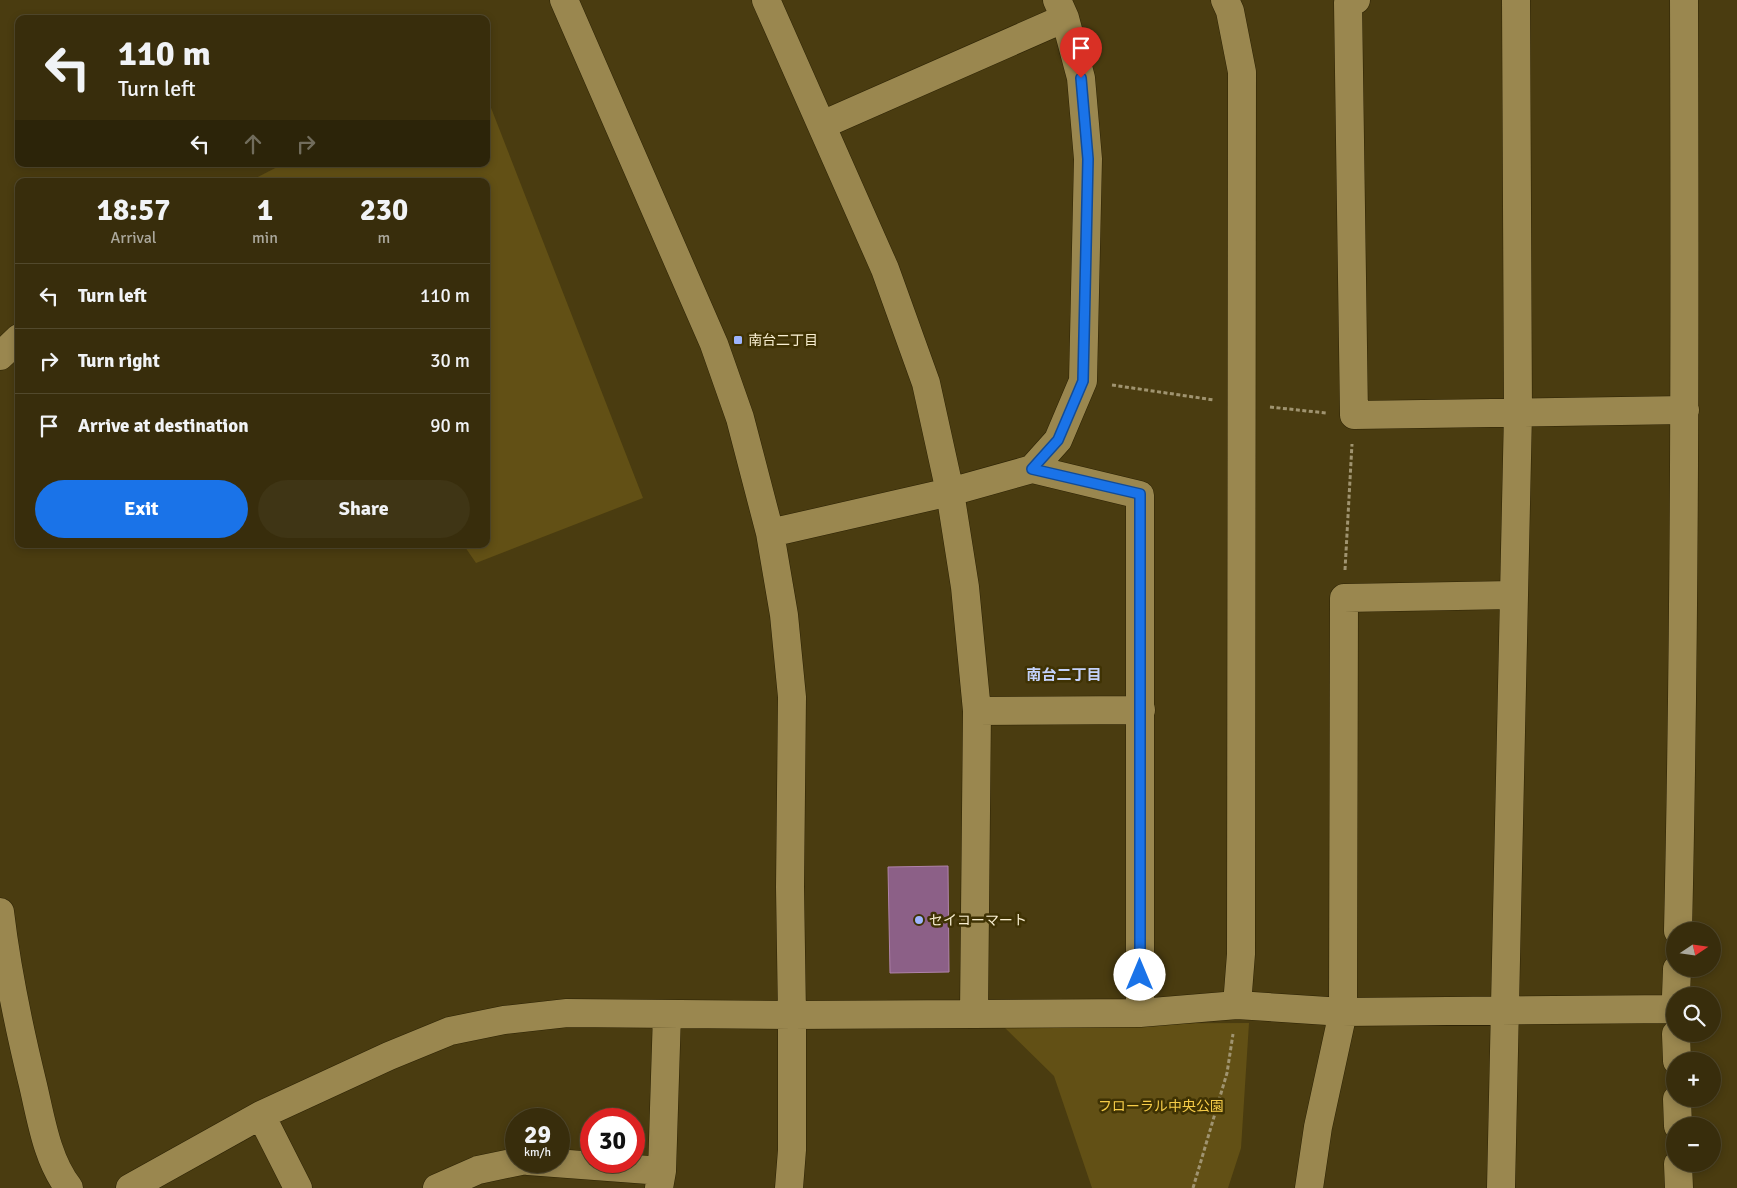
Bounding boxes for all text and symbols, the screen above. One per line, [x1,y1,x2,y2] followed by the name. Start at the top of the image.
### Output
[1060,27,1102,78] pin
[118,32,211,75] text: 110 m
[1067,34,1095,62] icon: arrive
[35,35,100,100] icon: left
[118,75,196,102] text: Turn left
[186,130,214,158] icon: left
[239,130,267,158] icon: ahead
[292,130,320,158] icon: right
[97,192,170,229] text: 18:57
[257,192,273,229] text: 1
[360,192,408,229] text: 230
[110,228,157,248] text: Arrival
[252,228,278,248] text: min
[378,228,390,248] text: m
[35,282,63,310] icon: left
[78,284,147,308] text: Turn left
[420,284,470,308] text: 110 m
[748,332,818,349] place label: 南台二丁目
[732,334,744,346] marker: 南台二丁目
[35,347,63,375] icon: right
[78,349,160,373] text: Turn right
[430,349,470,373] text: 30 m
[35,412,63,440] icon: arrive
[78,414,249,438] text: Arrive at destination
[430,414,470,438] text: 90 m
[35,480,248,538] button: Exit
[258,480,470,538] button: Share
[1026,666,1102,684] district label: 南台二丁目
[929,912,1027,929] place label: セイコーマート
[913,914,925,926] marker: セイコーマート
[1666,922,1721,978] north arrow
[1666,922,1721,1172] map controls
[1113,948,1165,1000] position arrow
[1666,987,1721,1042] button: search
[1666,1052,1721,1107] button: +
[1098,1098,1224,1115] park label: フローラル中央公園
[580,1108,645,1173] speed limit sign: 30
[1666,1117,1721,1172] button: −
[524,1119,551,1150] text: 29
[524,1145,551,1160] text: km/h

